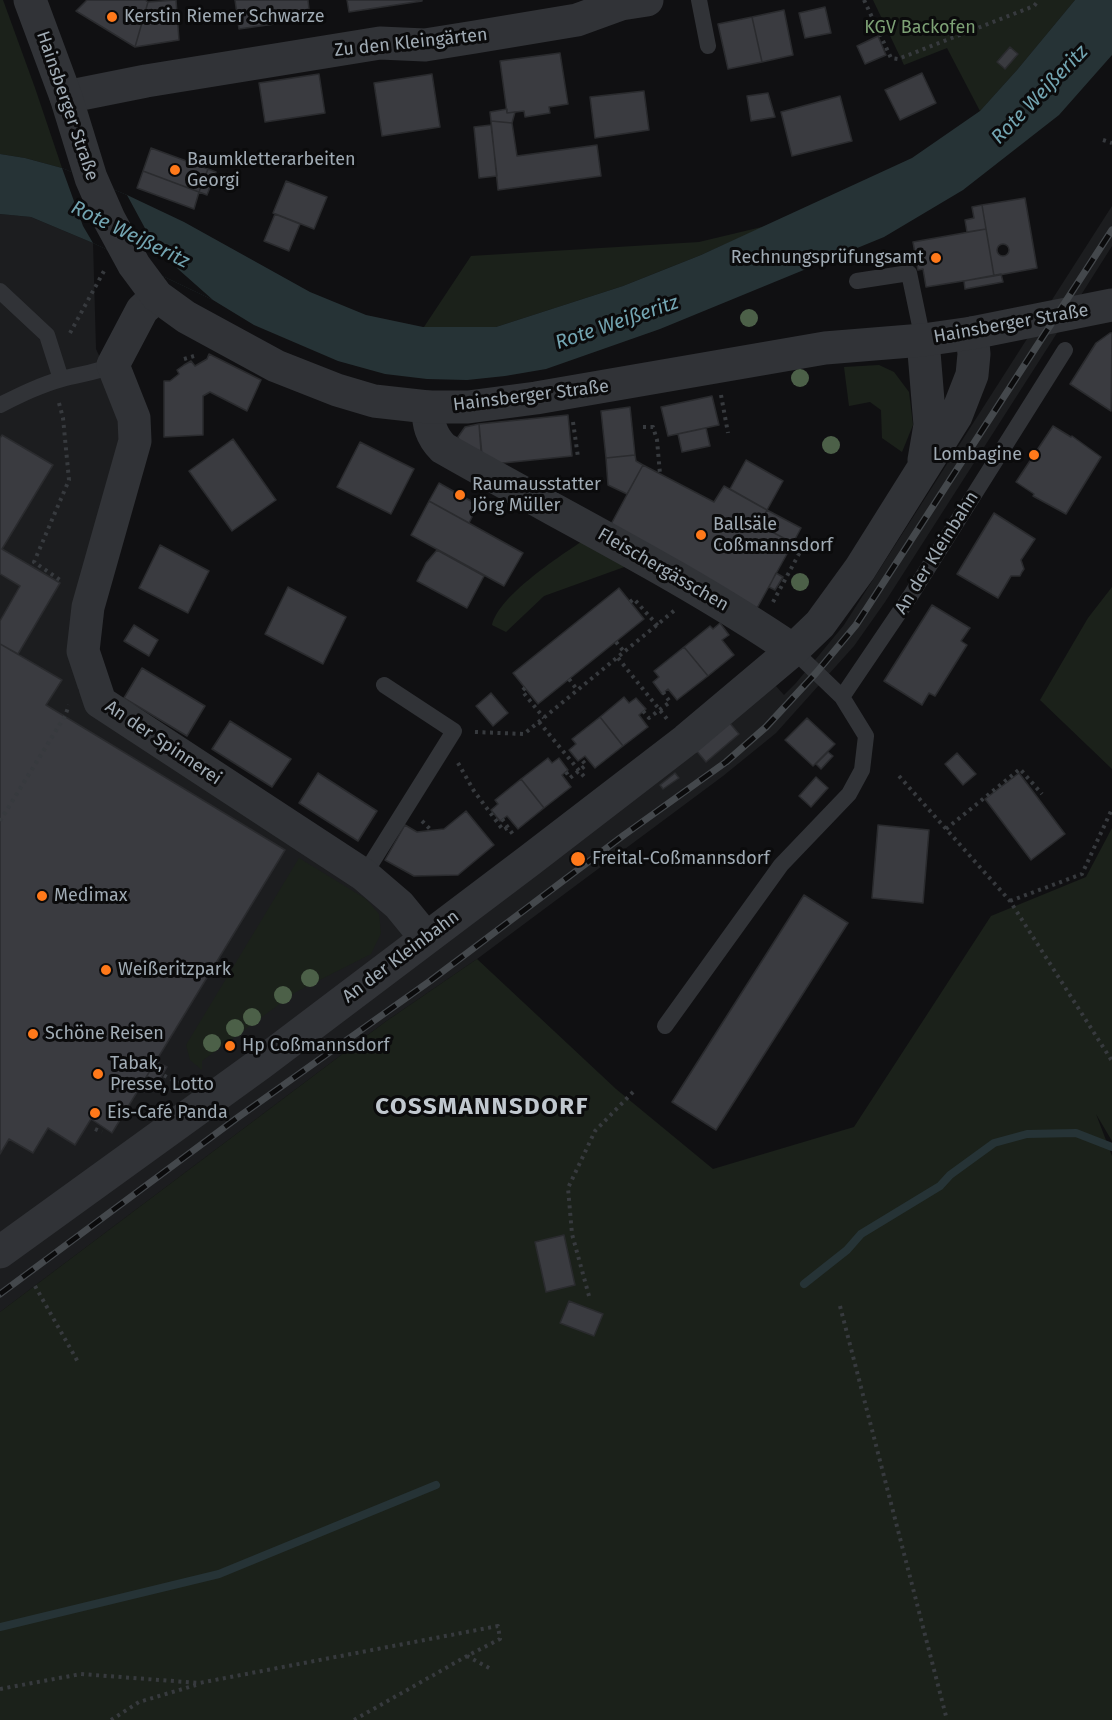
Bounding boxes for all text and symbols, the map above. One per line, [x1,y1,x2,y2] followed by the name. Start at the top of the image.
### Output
[124,6,325,28] place label: Kerstin Riemer Schwarze
[105,10,119,24] marker: Kerstin Riemer Schwarze
[864,17,976,39] park label: KGV Backofen
[333,24,489,62] street label: Zu den Kleingärten
[31,28,103,184] street label: Hainsberger Straße
[987,40,1093,150] water label: Rote Weißeritz
[187,149,356,192] place label: Baumkletterarbeiten Georgi
[168,163,182,177] marker: Baumkletterarbeiten Georgi
[67,196,193,274] water label: Rote Weißeritz
[731,247,924,269] place label: Rechnungsprüfungsamt
[929,251,943,265] marker: Rechnungsprüfungsamt
[552,291,682,355] water label: Rote Weißeritz
[932,300,1090,348] street label: Hainsberger Straße
[452,376,610,416] street label: Hainsberger Straße
[933,444,1022,466] place label: Lombagine
[1027,448,1041,462] marker: Lombagine
[472,474,601,516] place label: Raumausstatter Jörg Müller
[453,488,467,502] marker: Raumausstatter Jörg Müller
[891,488,983,618] street label: An der Kleinbahn
[713,514,833,556] place label: Ballsäle Coßmannsdorf
[594,524,732,616] street label: Fleischergässchen
[694,528,708,542] marker: Ballsäle Coßmannsdorf
[101,696,225,790] street label: An der Spinnerei
[592,848,770,870] place label: Freital-Coßmannsdorf
[569,850,587,868] marker: Freital-Coßmannsdorf
[54,885,128,907] place label: Medimax
[35,889,49,903] marker: Medimax
[338,906,464,1008] street label: An der Kleinbahn
[118,959,231,981] place label: Weißeritzpark
[99,963,113,977] marker: Weißeritzpark
[45,1023,164,1045] place label: Schöne Reisen
[26,1027,40,1041] marker: Schöne Reisen
[242,1035,390,1057] place label: Hp Coßmannsdorf
[223,1039,237,1053] marker: Hp Coßmannsdorf
[110,1053,214,1096] place label: Tabak, Presse, Lotto
[91,1067,105,1081] marker: Tabak, Presse, Lotto
[375,1093,589,1121] district label: COSSMANNSDORF
[107,1102,228,1124] place label: Eis-Café Panda
[88,1106,102,1120] marker: Eis-Café Panda

